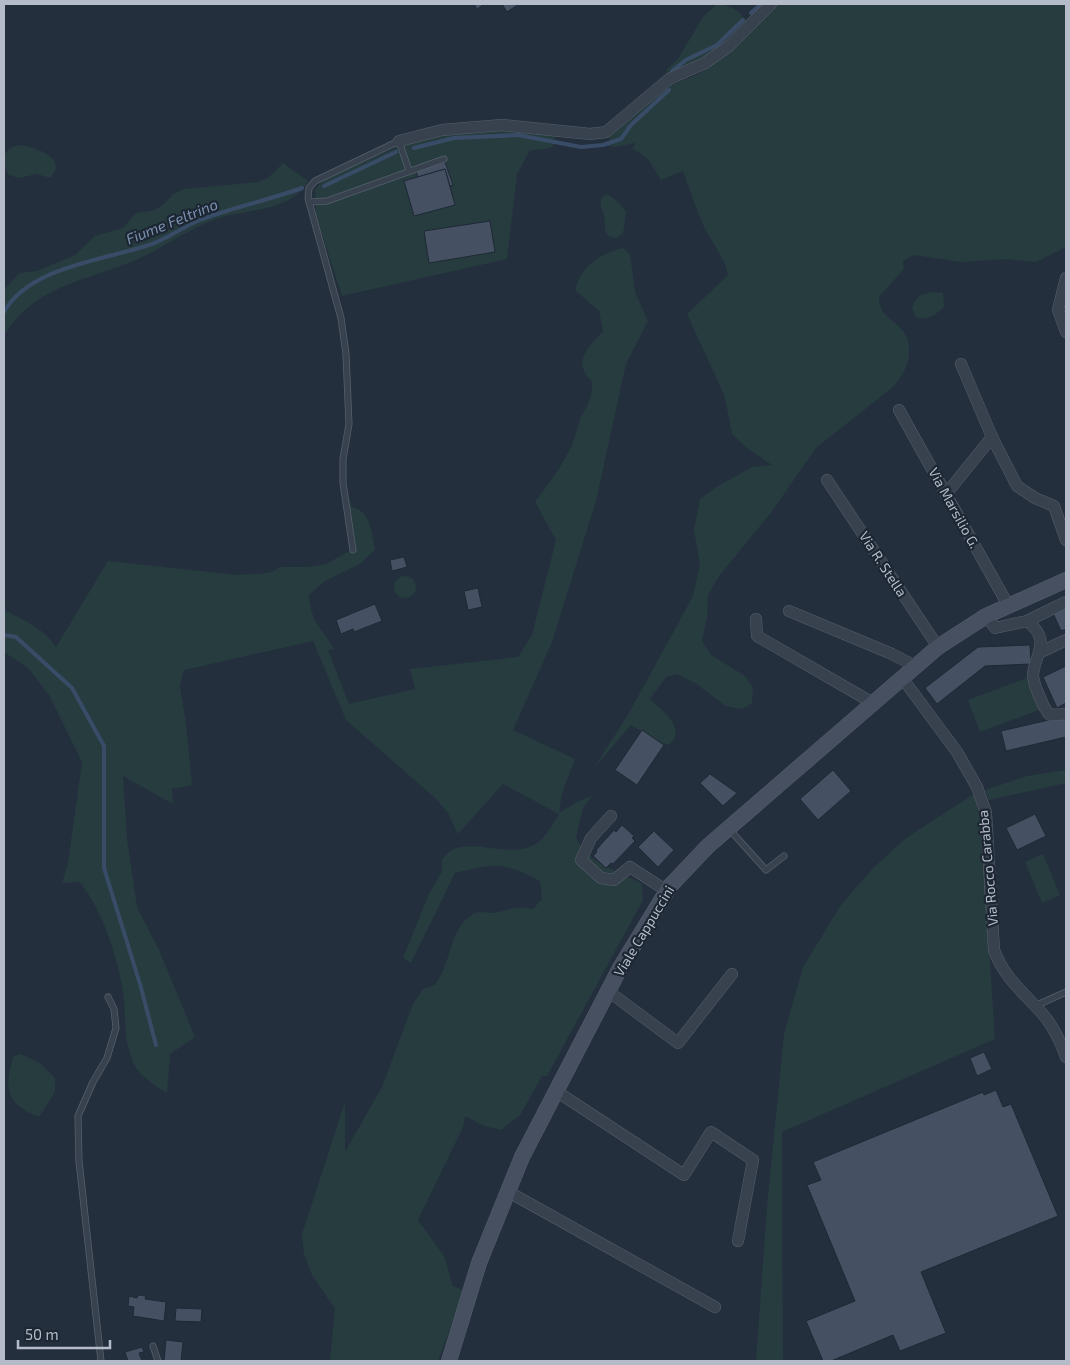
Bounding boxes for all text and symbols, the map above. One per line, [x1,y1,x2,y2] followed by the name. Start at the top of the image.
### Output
[123,194,220,248] water label: Fiume Feltrino
[925,464,984,551] street label: Via Marsilio G.
[856,528,911,600] street label: Via R. Stella
[974,809,1001,927] street label: Via Rocco Carabba
[610,882,677,979] street label: Viale Cappuccini
[18,1318,110,1350] scale bar
[25,1325,59,1343] text: 50 m

